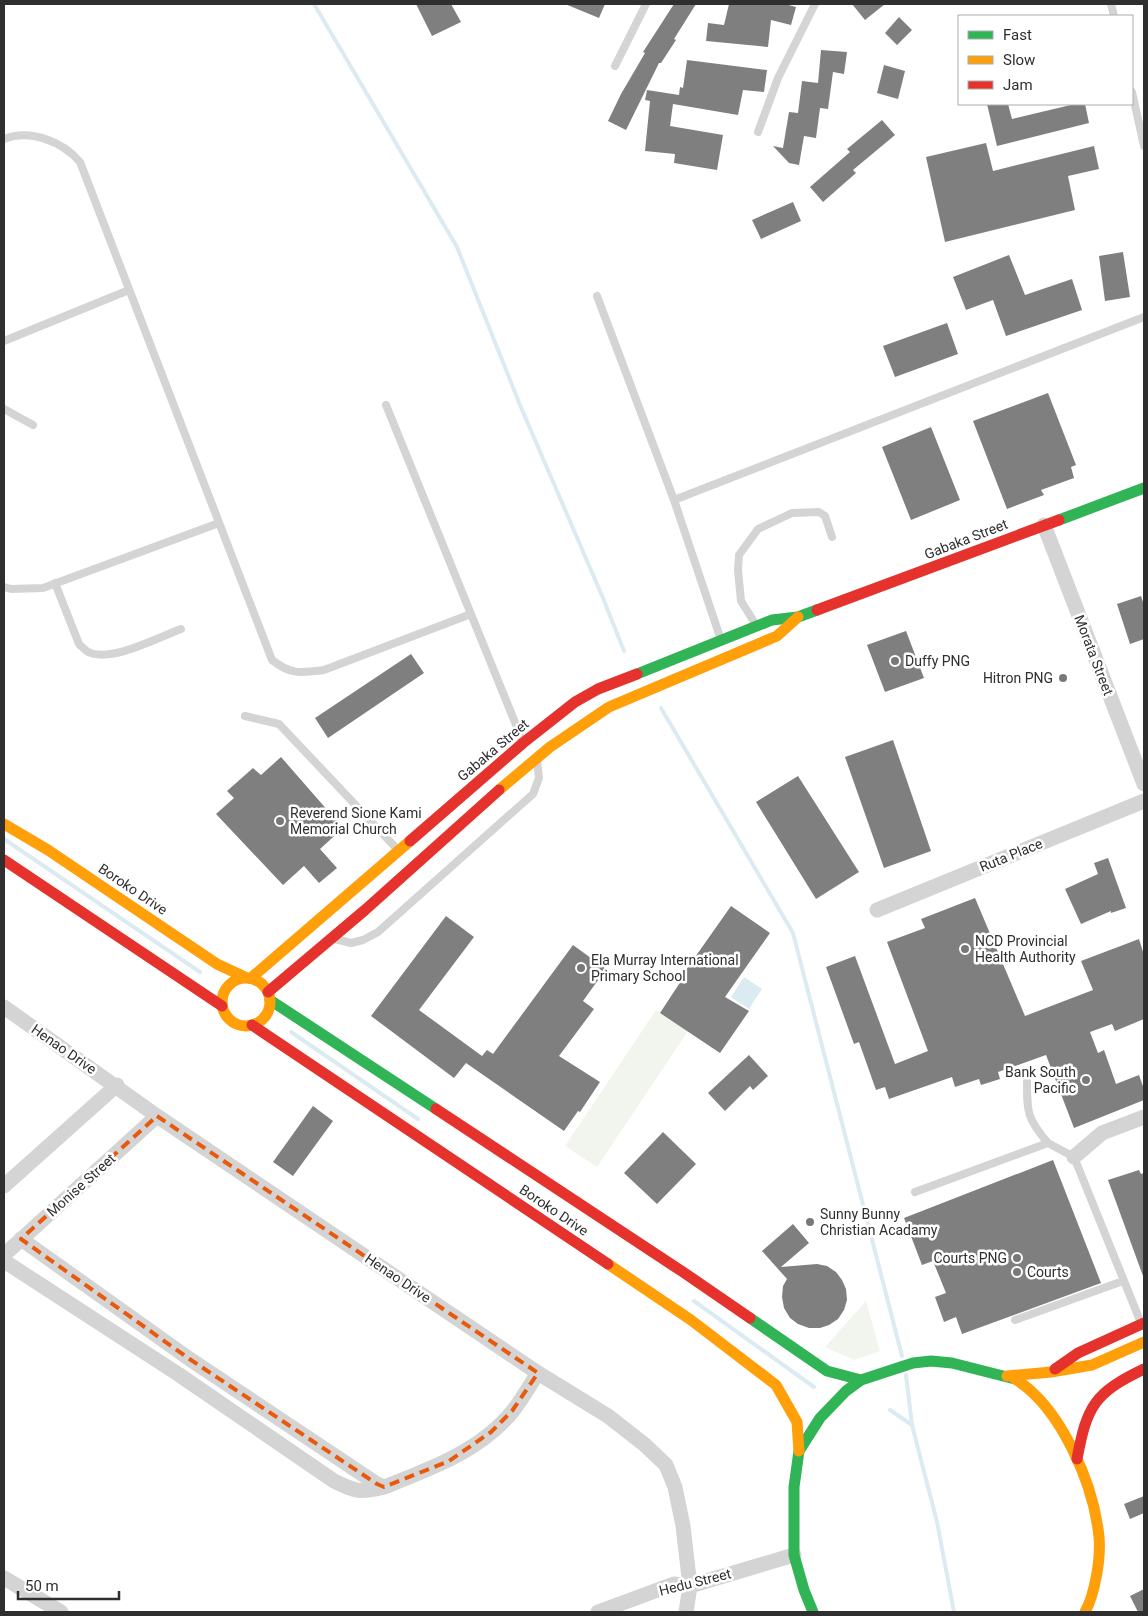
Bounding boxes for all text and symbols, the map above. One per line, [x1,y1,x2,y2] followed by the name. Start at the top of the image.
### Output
[958,15,1133,105] legend
[1003,26,1032,44] text: Fast
[1003,51,1035,69] text: Slow
[1003,76,1033,94] text: Jam
[922,516,1010,562] street label: Gabaka Street
[1071,612,1117,698] street label: Morata Street
[905,653,970,669] place label: Duffy PNG
[889,655,901,667] marker: Duffy PNG
[983,670,1053,686] place label: Hitron PNG
[1057,672,1069,684] marker: Hitron PNG
[454,715,532,784] street label: Gabaka Street
[290,805,422,837] place label: Reverend Sione Kami Memorial Church
[274,815,286,827] marker: Reverend Sione Kami Memorial Church
[977,835,1045,875] street label: Ruta Place
[96,860,170,918] street label: Boroko Drive
[975,933,1076,965] place label: NCD Provincial Health Authority
[959,943,971,955] marker: NCD Provincial Health Authority
[591,952,739,984] place label: Ela Murray International Primary School
[575,962,587,974] marker: Ela Murray International Primary School
[28,1021,100,1077] street label: Henao Drive
[1005,1064,1076,1096] place label: Bank South Pacific
[1080,1074,1092,1086] marker: Bank South Pacific
[44,1150,119,1220] street label: Monise Street
[517,1181,591,1239] street label: Boroko Drive
[820,1206,938,1238] place label: Sunny Bunny Christian Acadamy
[804,1216,816,1228] marker: Sunny Bunny Christian Acadamy
[362,1250,434,1306] street label: Henao Drive
[933,1250,1007,1266] place label: Courts PNG
[1011,1252,1023,1264] marker: Courts PNG
[1027,1264,1069,1280] place label: Courts
[1011,1266,1023,1278] marker: Courts
[657,1565,733,1599] street label: Hedu Street
[18,1568,119,1600] scale bar
[25,1577,59,1595] text: 50 m

